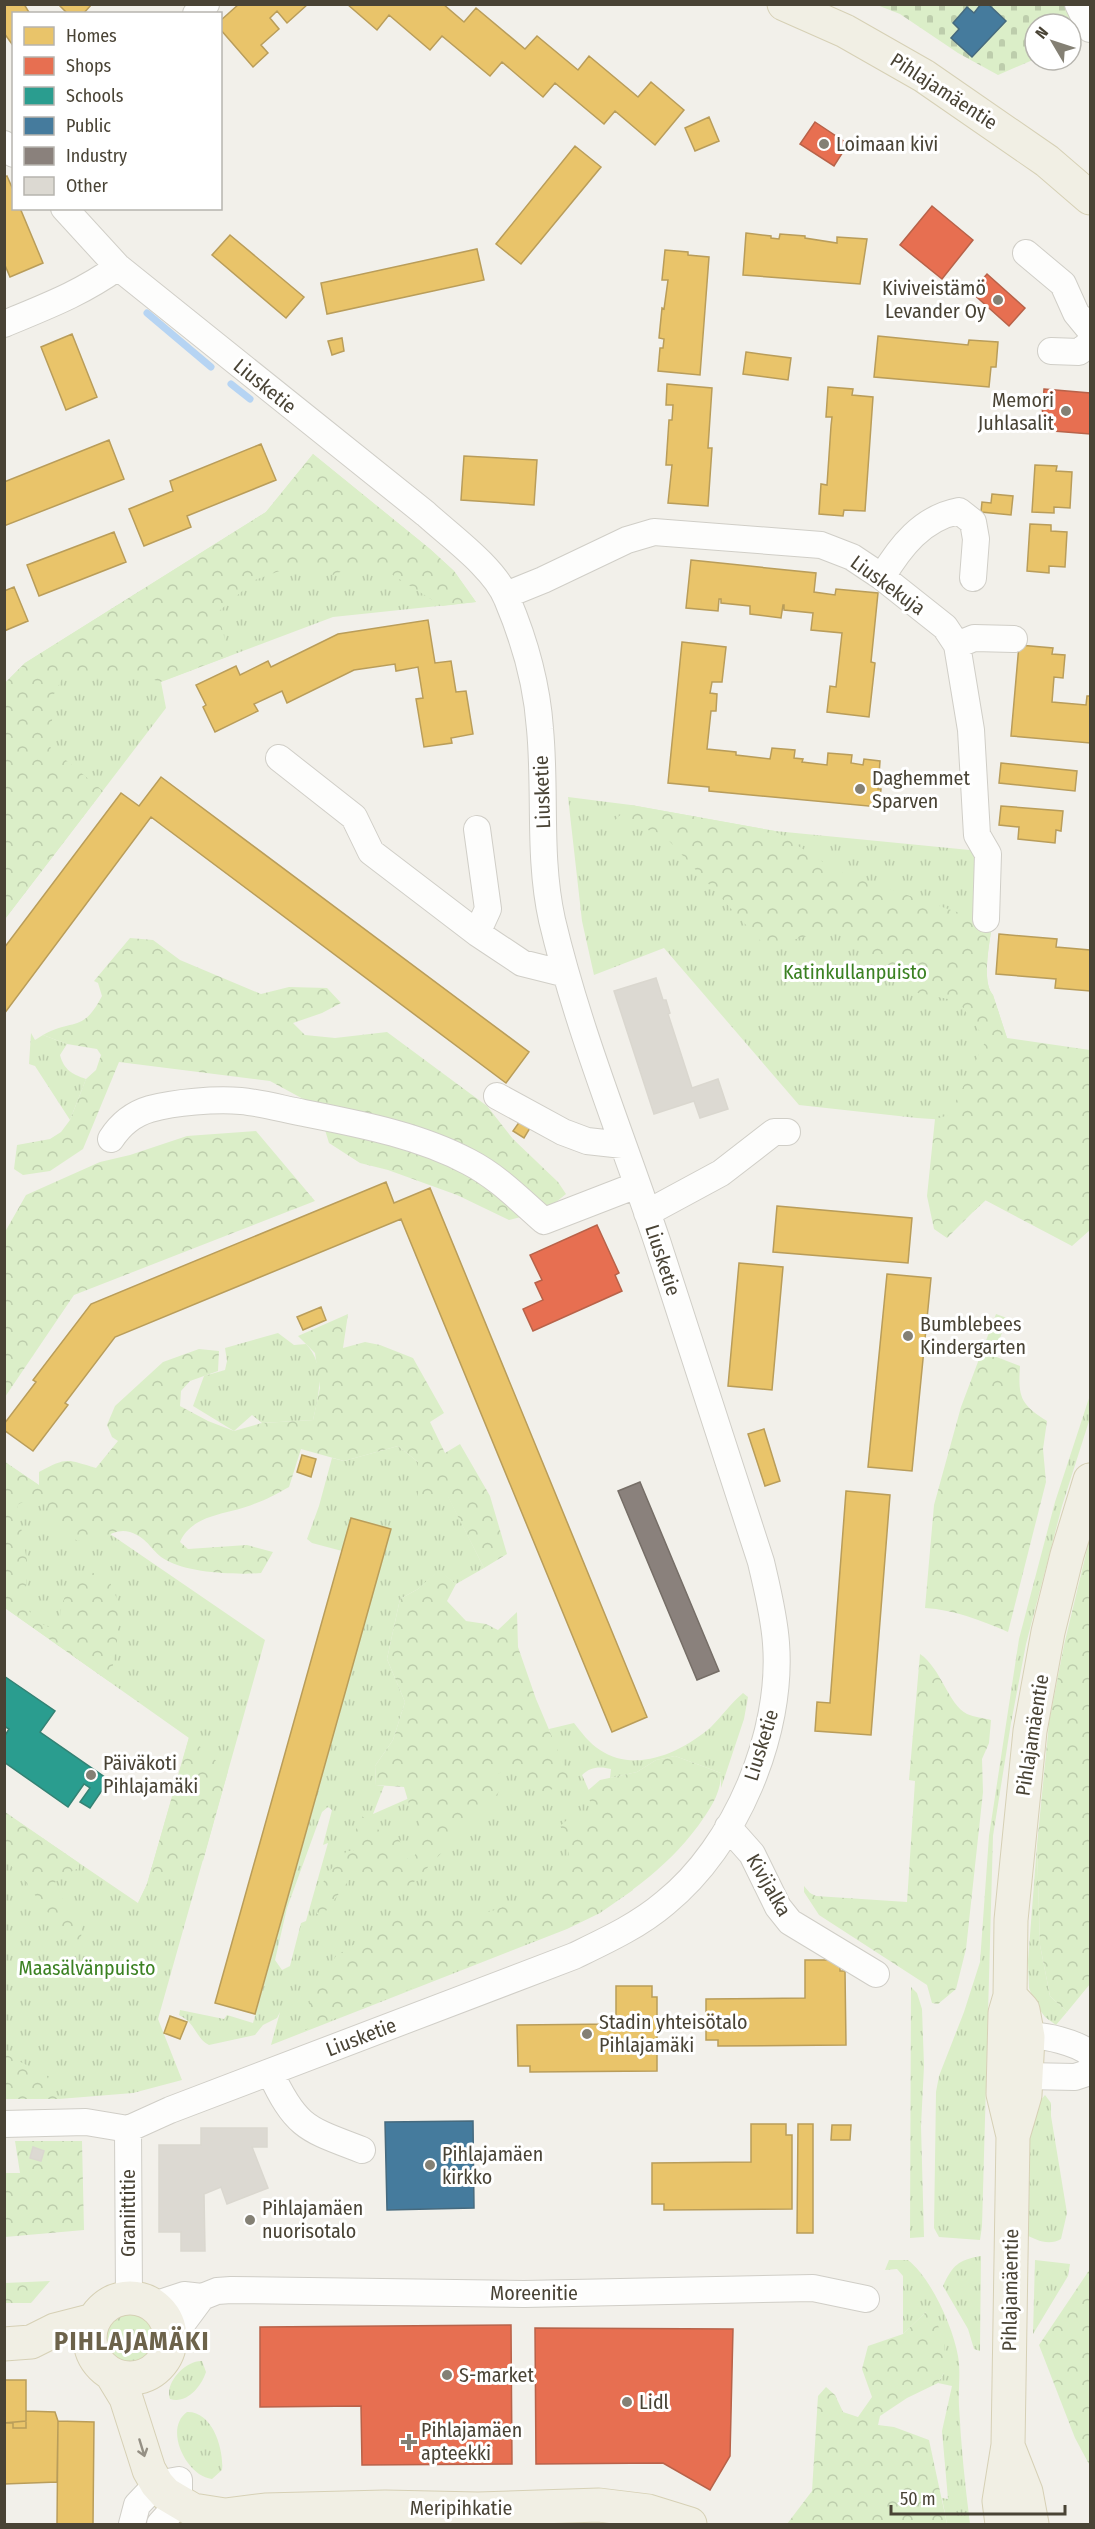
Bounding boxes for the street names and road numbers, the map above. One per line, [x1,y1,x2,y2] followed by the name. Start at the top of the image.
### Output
[886,48,1002,134] street label: Pihlajamäentie
[229,354,301,418] street label: Liusketie
[846,550,930,620] street label: Liuskekuja
[529,755,555,829] street label: Liusketie
[640,1221,686,1299] street label: Liusketie
[1011,1673,1053,1797] street label: Pihlajamäentie
[739,1706,783,1784] street label: Liusketie
[742,1849,796,1921] street label: Kivijalka
[322,2013,400,2061] street label: Liusketie
[116,2169,140,2257] street label: Graniittitie
[997,2228,1023,2352] street label: Pihlajamäentie
[490,2281,578,2305] street label: Moreenitie
[410,2496,512,2520] street label: Meripihkatie

